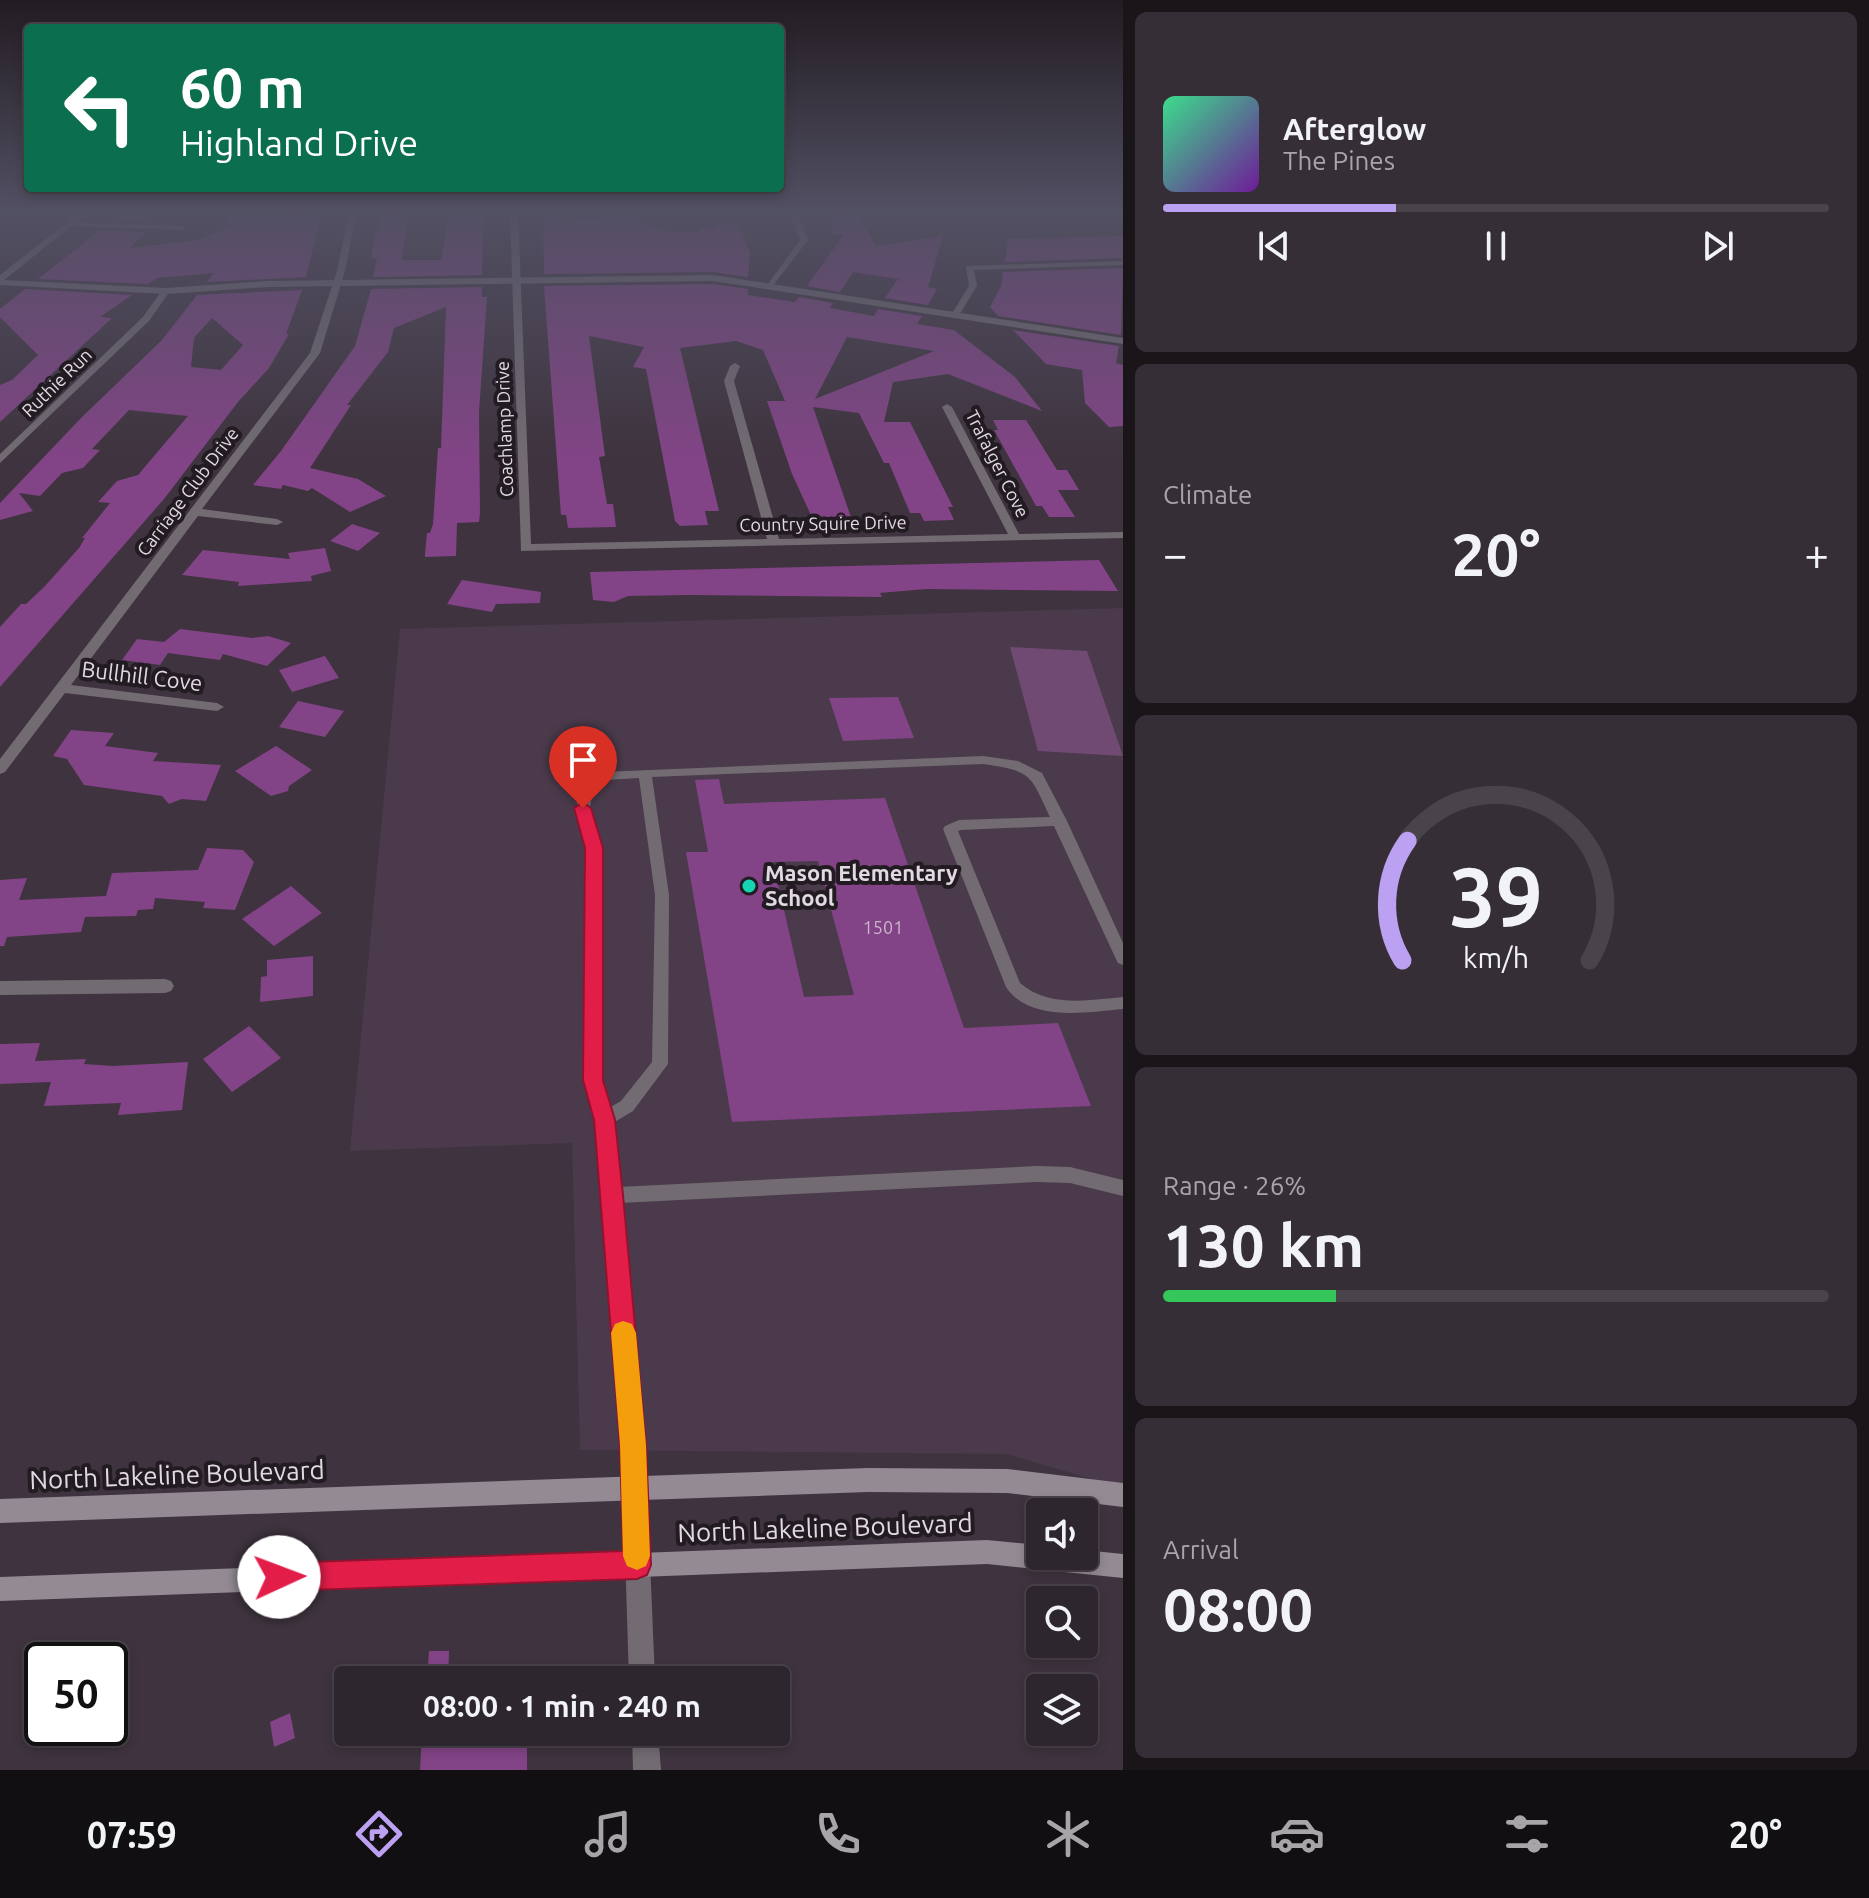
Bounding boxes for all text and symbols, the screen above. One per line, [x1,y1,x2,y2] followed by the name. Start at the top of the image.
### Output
[48,56,152,160] icon: left
[180,56,305,119] text: 60 m
[1283,112,1426,146] text: Afterglow
[180,122,418,163] text: Highland Drive
[1283,146,1395,175] text: The Pines
[1252,224,1296,268] icon: previous
[1474,224,1518,268] icon: pause
[1696,224,1740,268] icon: next
[17,344,95,420] street label: Ruthie Run
[492,361,516,497] street label: Coachlamp Drive
[962,407,1034,521] street label: Trafalger Cove
[133,423,242,559] street label: Carriage Club Drive
[1163,480,1252,509] text: Climate
[739,512,907,534] street label: Country Squire Drive
[1452,520,1540,587] text: 20°
[1163,529,1188,578] text: −
[1804,529,1829,578] text: +
[80,656,204,695] street label: Bullhill Cove
[549,726,617,808] pin
[561,738,605,782] icon: arrive
[1449,849,1543,943] text: 39
[765,860,958,910] place label: Mason Elementary School
[740,877,758,895] marker: Mason Elementary School
[863,917,903,937] house number: 1501
[1463,941,1529,973] text: km/h
[1163,1171,1306,1200] text: Range · 26%
[1163,1211,1364,1278] text: 130 km
[29,1455,325,1494] street label: North Lakeline Boulevard
[1026,1498,1098,1746] map controls
[1026,1498,1098,1570] button: sound
[677,1508,973,1547] street label: North Lakeline Boulevard
[237,1535,321,1619] position arrow
[1163,1535,1239,1564] text: Arrival
[1163,1575,1313,1642] text: 08:00
[1026,1586,1098,1658] button: search
[24,1642,128,1746] speed limit sign: 50
[1026,1674,1098,1746] button: layers
[423,1689,701,1723] text: 08:00 · 1 min · 240 m
[351,1806,407,1862] icon: directions
[580,1806,636,1862] icon: music
[810,1806,866,1862] icon: phone
[1040,1806,1096,1862] icon: climate
[1269,1806,1325,1862] icon: car
[1499,1806,1555,1862] icon: filters
[87,1814,177,1855] text: 07:59
[1729,1814,1782,1855] text: 20°

